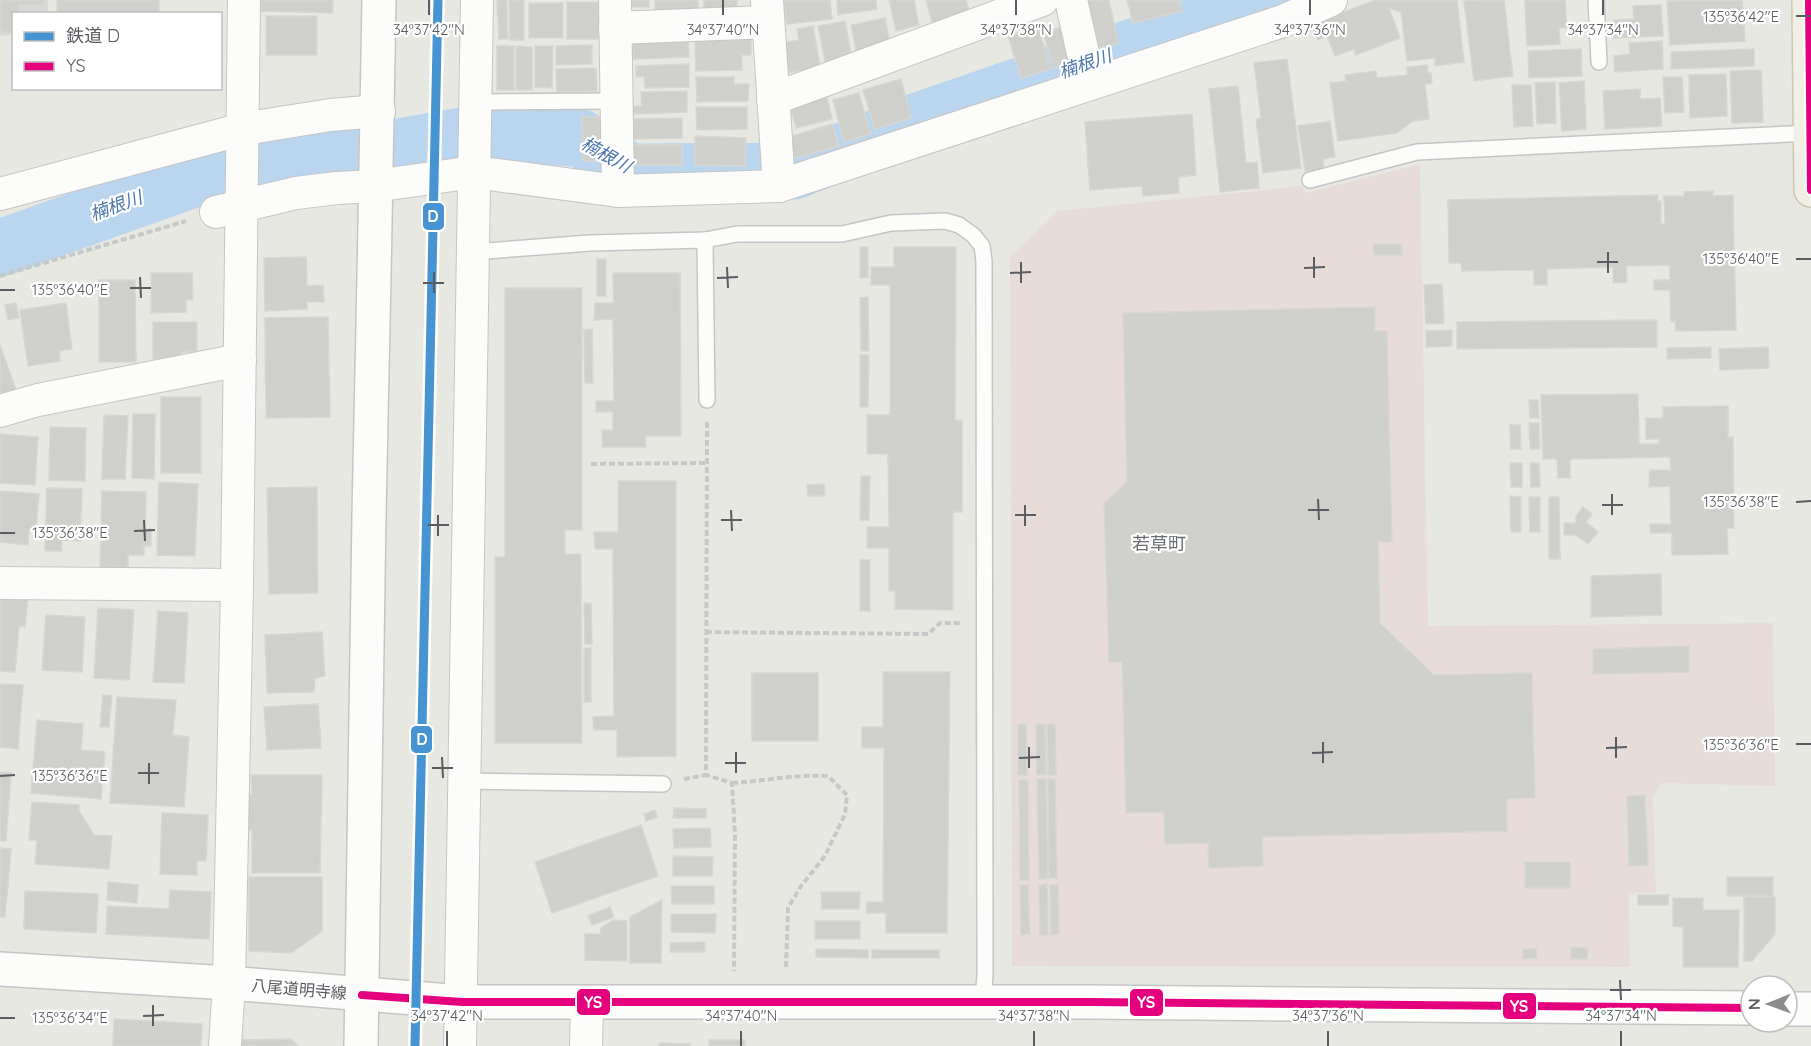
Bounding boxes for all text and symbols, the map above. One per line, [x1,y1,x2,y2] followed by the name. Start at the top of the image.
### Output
[1703,7,1779,26] text: 135°36'42"E
[12,12,222,90] legend
[393,20,465,39] text: 34°37'42"N
[687,20,759,39] text: 34°37'40"N
[980,20,1052,39] text: 34°37'38"N
[1274,20,1346,39] text: 34°37'36"N
[1567,20,1639,39] text: 34°37'34"N
[66,24,120,47] text: 鉄道 D
[1056,43,1116,83] water label: 楠根川
[66,54,86,77] text: YS
[577,131,637,179] water label: 楠根川
[87,185,147,226] water label: 楠根川
[422,202,445,231] line badge: D
[427,206,439,226] text: D
[1703,249,1779,268] text: 135°36'40"E
[32,280,108,299] text: 135°36'40"E
[1703,492,1779,511] text: 135°36'38"E
[32,523,108,542] text: 135°36'38"E
[1132,532,1186,555] district label: 若草町
[410,725,433,754] line badge: D
[416,729,428,749] text: D
[1703,735,1779,754] text: 135°36'36"E
[32,766,108,785] text: 135°36'36"E
[1739,974,1799,1034] north arrow
[250,975,348,1003] street label: 八尾道明寺線
[576,988,611,1016] line badge: YS
[1129,988,1164,1017] line badge: YS
[584,992,602,1012] text: YS
[1137,992,1155,1012] text: YS
[1502,992,1537,1020] line badge: YS
[1510,996,1528,1016] text: YS
[1744,998,1764,1010] text: N
[411,1006,483,1025] text: 34°37'42"N
[705,1006,777,1025] text: 34°37'40"N
[998,1006,1070,1025] text: 34°37'38"N
[1292,1006,1364,1025] text: 34°37'36"N
[1585,1006,1657,1025] text: 34°37'34"N
[32,1008,108,1027] text: 135°36'34"E

